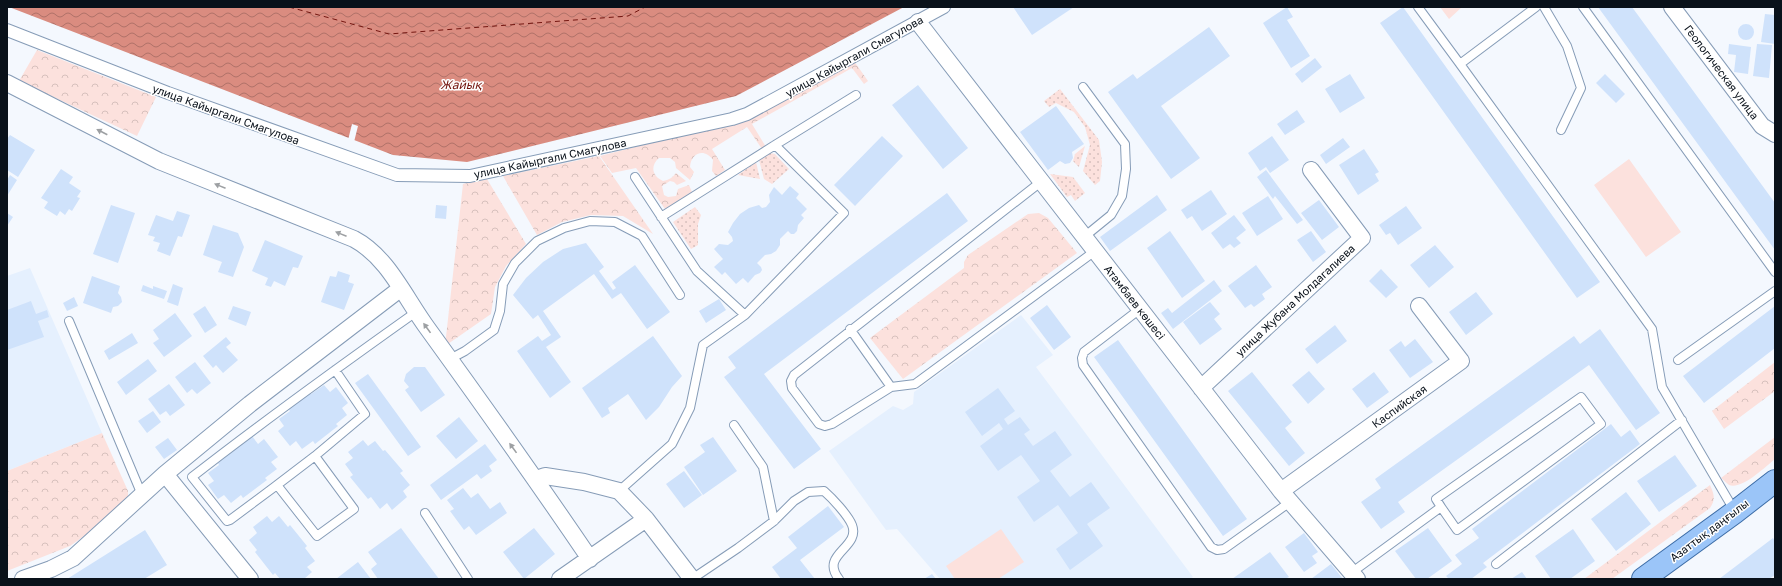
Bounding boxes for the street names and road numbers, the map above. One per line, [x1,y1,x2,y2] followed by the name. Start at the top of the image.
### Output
[783,13,925,99] street label: улица Кайыргали Смагулова
[1682,22,1762,122] street label: Геологическая улица
[151,81,301,147] street label: улица Кайыргали Смагулова
[473,135,627,181] street label: улица Кайыргали Смагулова
[1233,241,1357,359] street label: улица Жубана Молдагалиева
[1102,262,1168,342] street label: Атамбаев көшесі
[1369,382,1429,430] street label: Каспийская
[1667,496,1751,564] street label: Азаттық даңғылы

